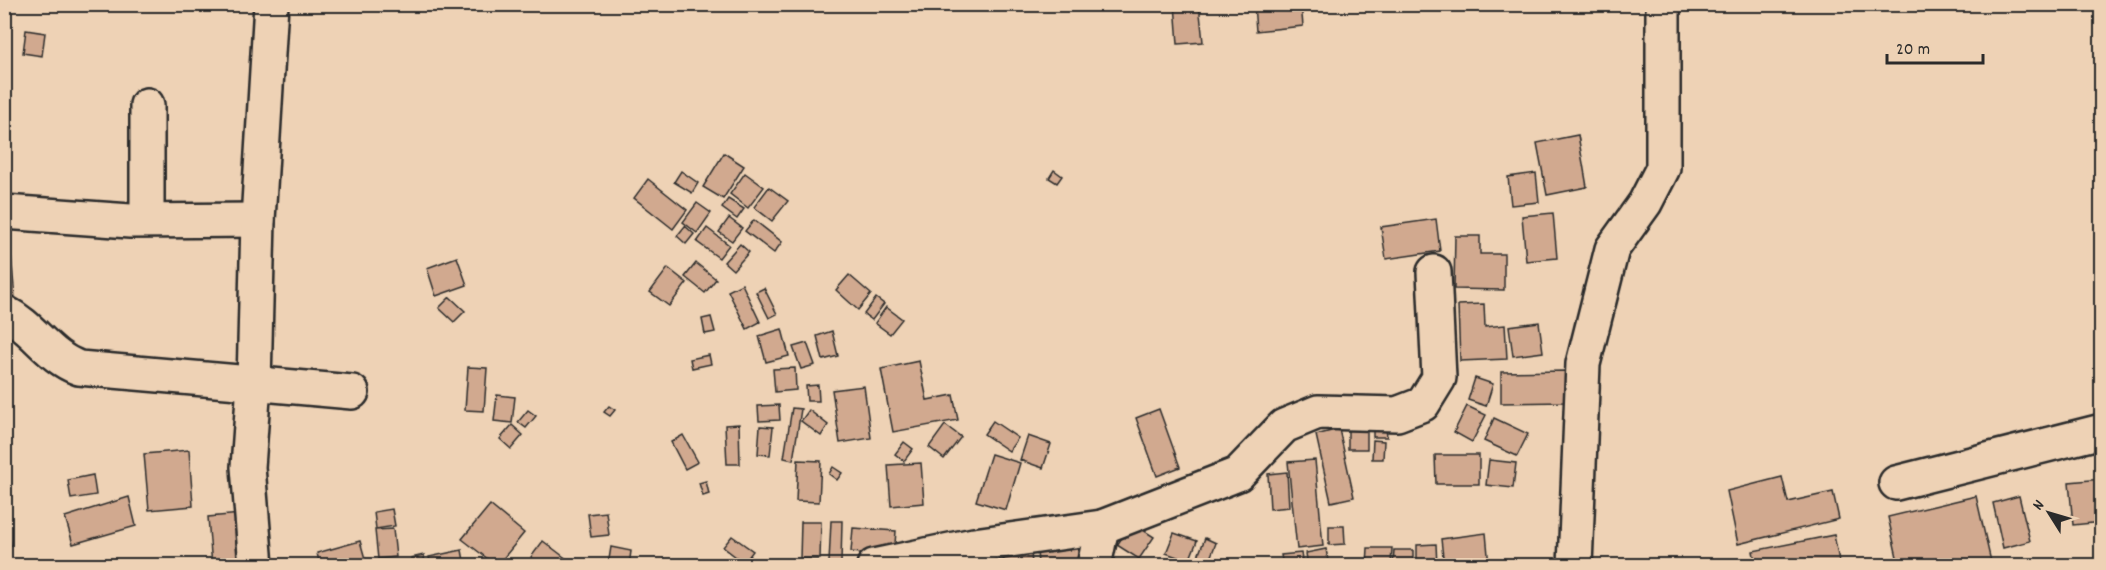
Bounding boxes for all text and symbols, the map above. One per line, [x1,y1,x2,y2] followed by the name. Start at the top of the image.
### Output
[1887,27,1983,65] scale bar
[1896,38,1930,63] text: 20 m
[2019,483,2079,543] north arrow
[2027,495,2051,516] text: N

